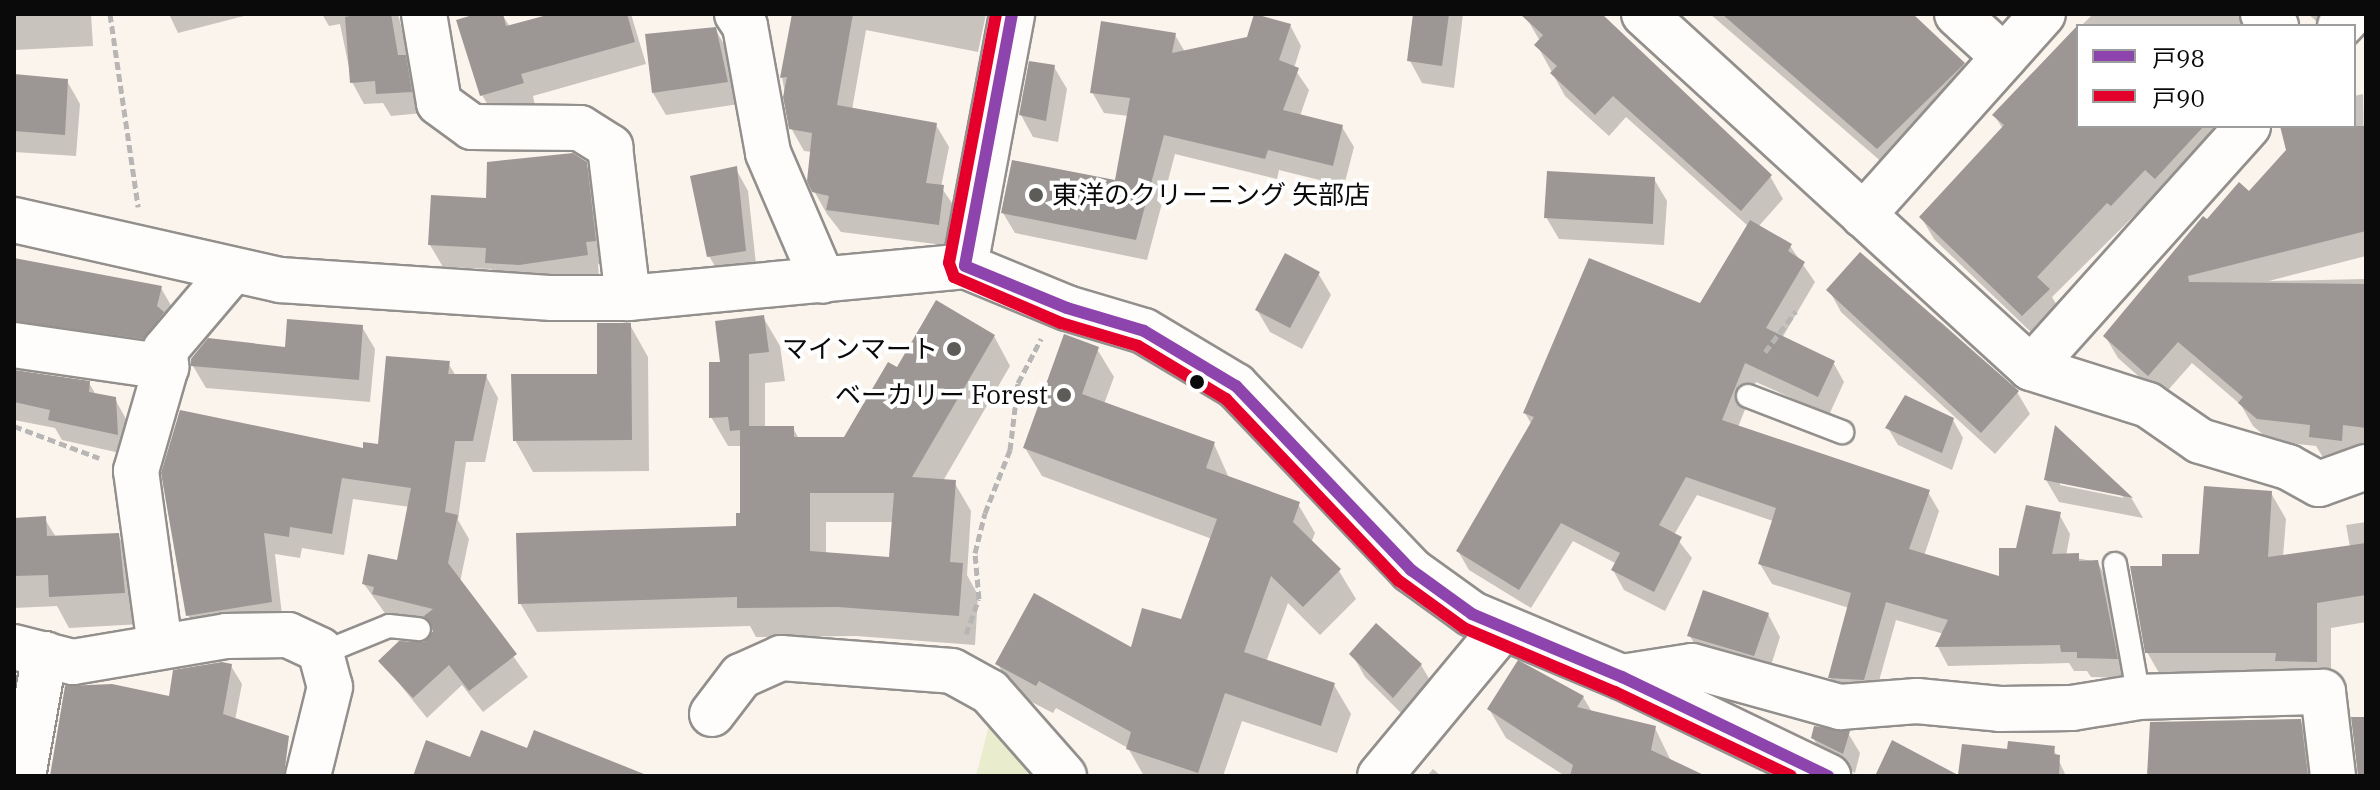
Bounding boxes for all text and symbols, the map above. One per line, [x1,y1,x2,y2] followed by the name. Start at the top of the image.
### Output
[2076,24,2356,128] legend
[2152,42,2205,74] text: 戸98
[2152,82,2205,114] text: 戸90
[1052,179,1370,211] place label: 東洋のクリーニング 矢部店
[1027,186,1045,204] marker: 東洋のクリーニング 矢部店
[782,333,938,365] place label: マインマート
[945,340,963,358] marker: マインマート
[1189,374,1205,390] unlabelled marker
[835,379,1048,411] place label: ベーカリー Forest
[1055,386,1073,404] marker: ベーカリー Forest

